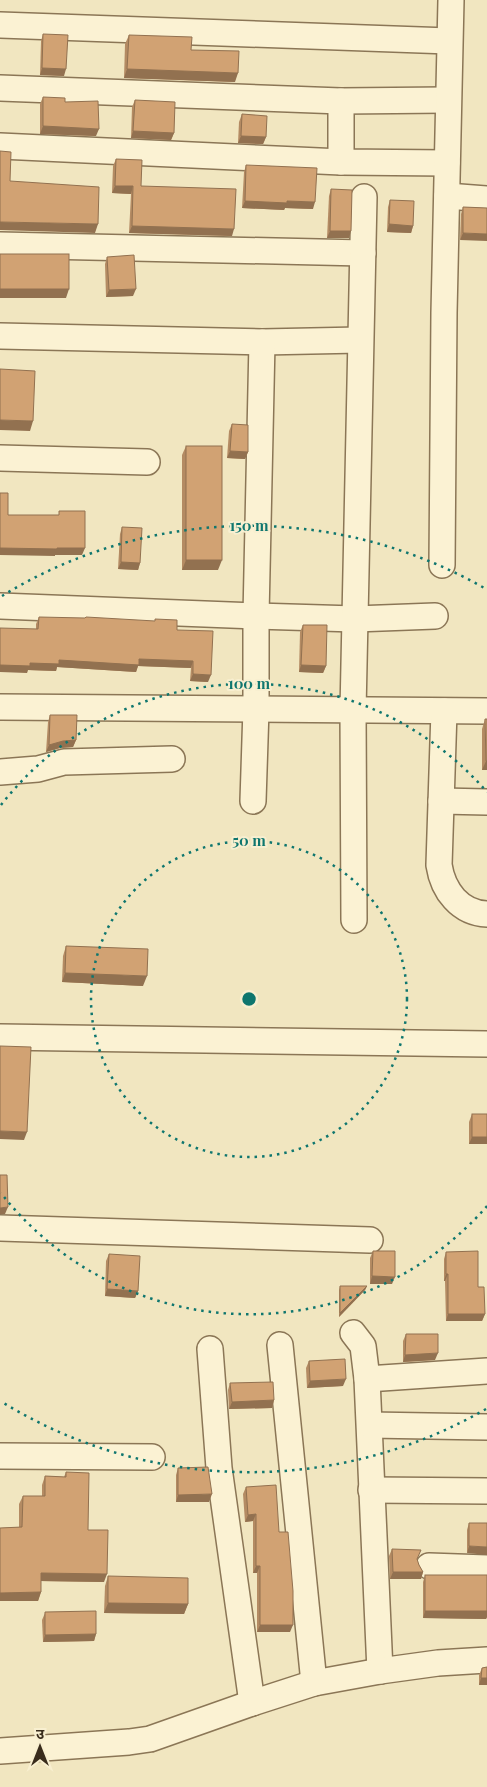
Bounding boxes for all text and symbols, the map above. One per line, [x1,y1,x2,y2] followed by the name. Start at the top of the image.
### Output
[229,515,269,535] text: 150 m
[228,673,271,693] text: 100 m
[232,830,266,850] text: 50 m
[240,990,258,1008] centre of rings
[15,1722,65,1772] north arrow
[36,1724,45,1743] text: उ

